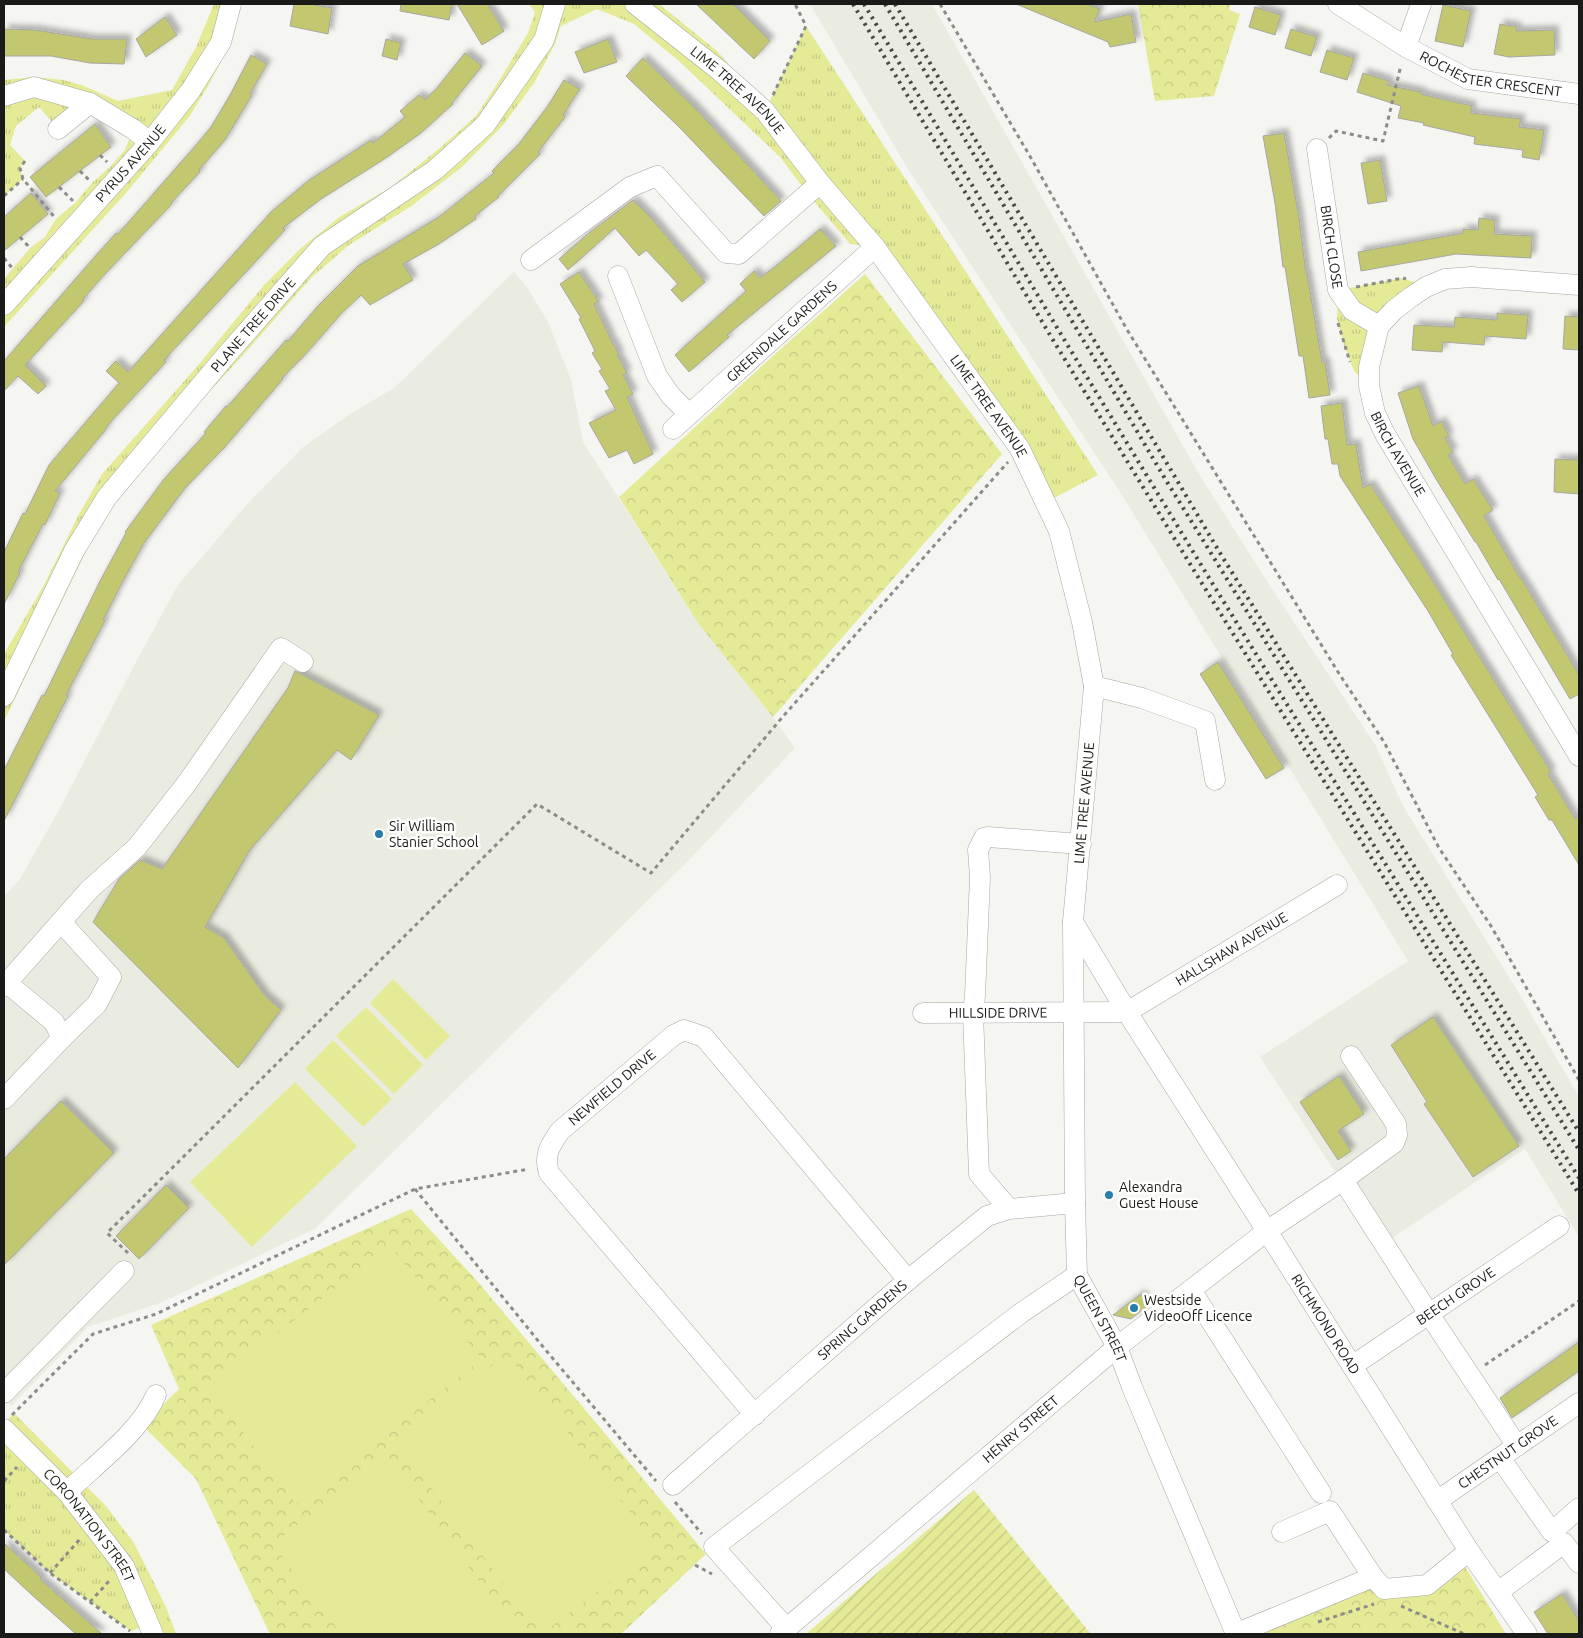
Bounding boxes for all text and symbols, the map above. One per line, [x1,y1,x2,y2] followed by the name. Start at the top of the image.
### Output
[687,43,788,137] street label: LIME TREE AVENUE
[1417,48,1563,100] street label: ROCHESTER CRESCENT
[92,121,169,205] street label: PYRUS AVENUE
[1317,204,1346,290] street label: BIRCH CLOSE
[207,274,299,376] street label: PLANE TREE DRIVE
[723,277,840,385] street label: GREENDALE GARDENS
[947,352,1031,460] street label: LIME TREE AVENUE
[1367,409,1429,499] street label: BIRCH AVENUE
[1071,741,1097,864] street label: LIME TREE AVENUE
[389,818,479,850] place label: Sir William Stanier School
[373,828,385,840] marker: Sir William Stanier School
[1172,909,1290,989] street label: HALLSHAW AVENUE
[949,1004,1048,1021] street label: HILLSIDE DRIVE
[565,1046,659,1129] street label: NEWFIELD DRIVE
[1119,1179,1199,1211] place label: Alexandra Guest House
[1103,1189,1115,1201] marker: Alexandra Guest House
[1413,1264,1498,1328] street label: BEECH GROVE
[1288,1271,1363,1377] street label: RICHMOND ROAD
[1070,1272,1130,1364] street label: QUEEN STREET
[814,1277,910,1363] street label: SPRING GARDENS
[1144,1292,1253,1324] place label: Westside VideoOff Licence
[1128,1302,1140,1314] marker: Westside VideoOff Licence
[979,1392,1062,1466] street label: HENRY STREET
[1455,1412,1561,1492] street label: CHESTNUT GROVE
[40,1465,138,1585] street label: CORONATION STREET

